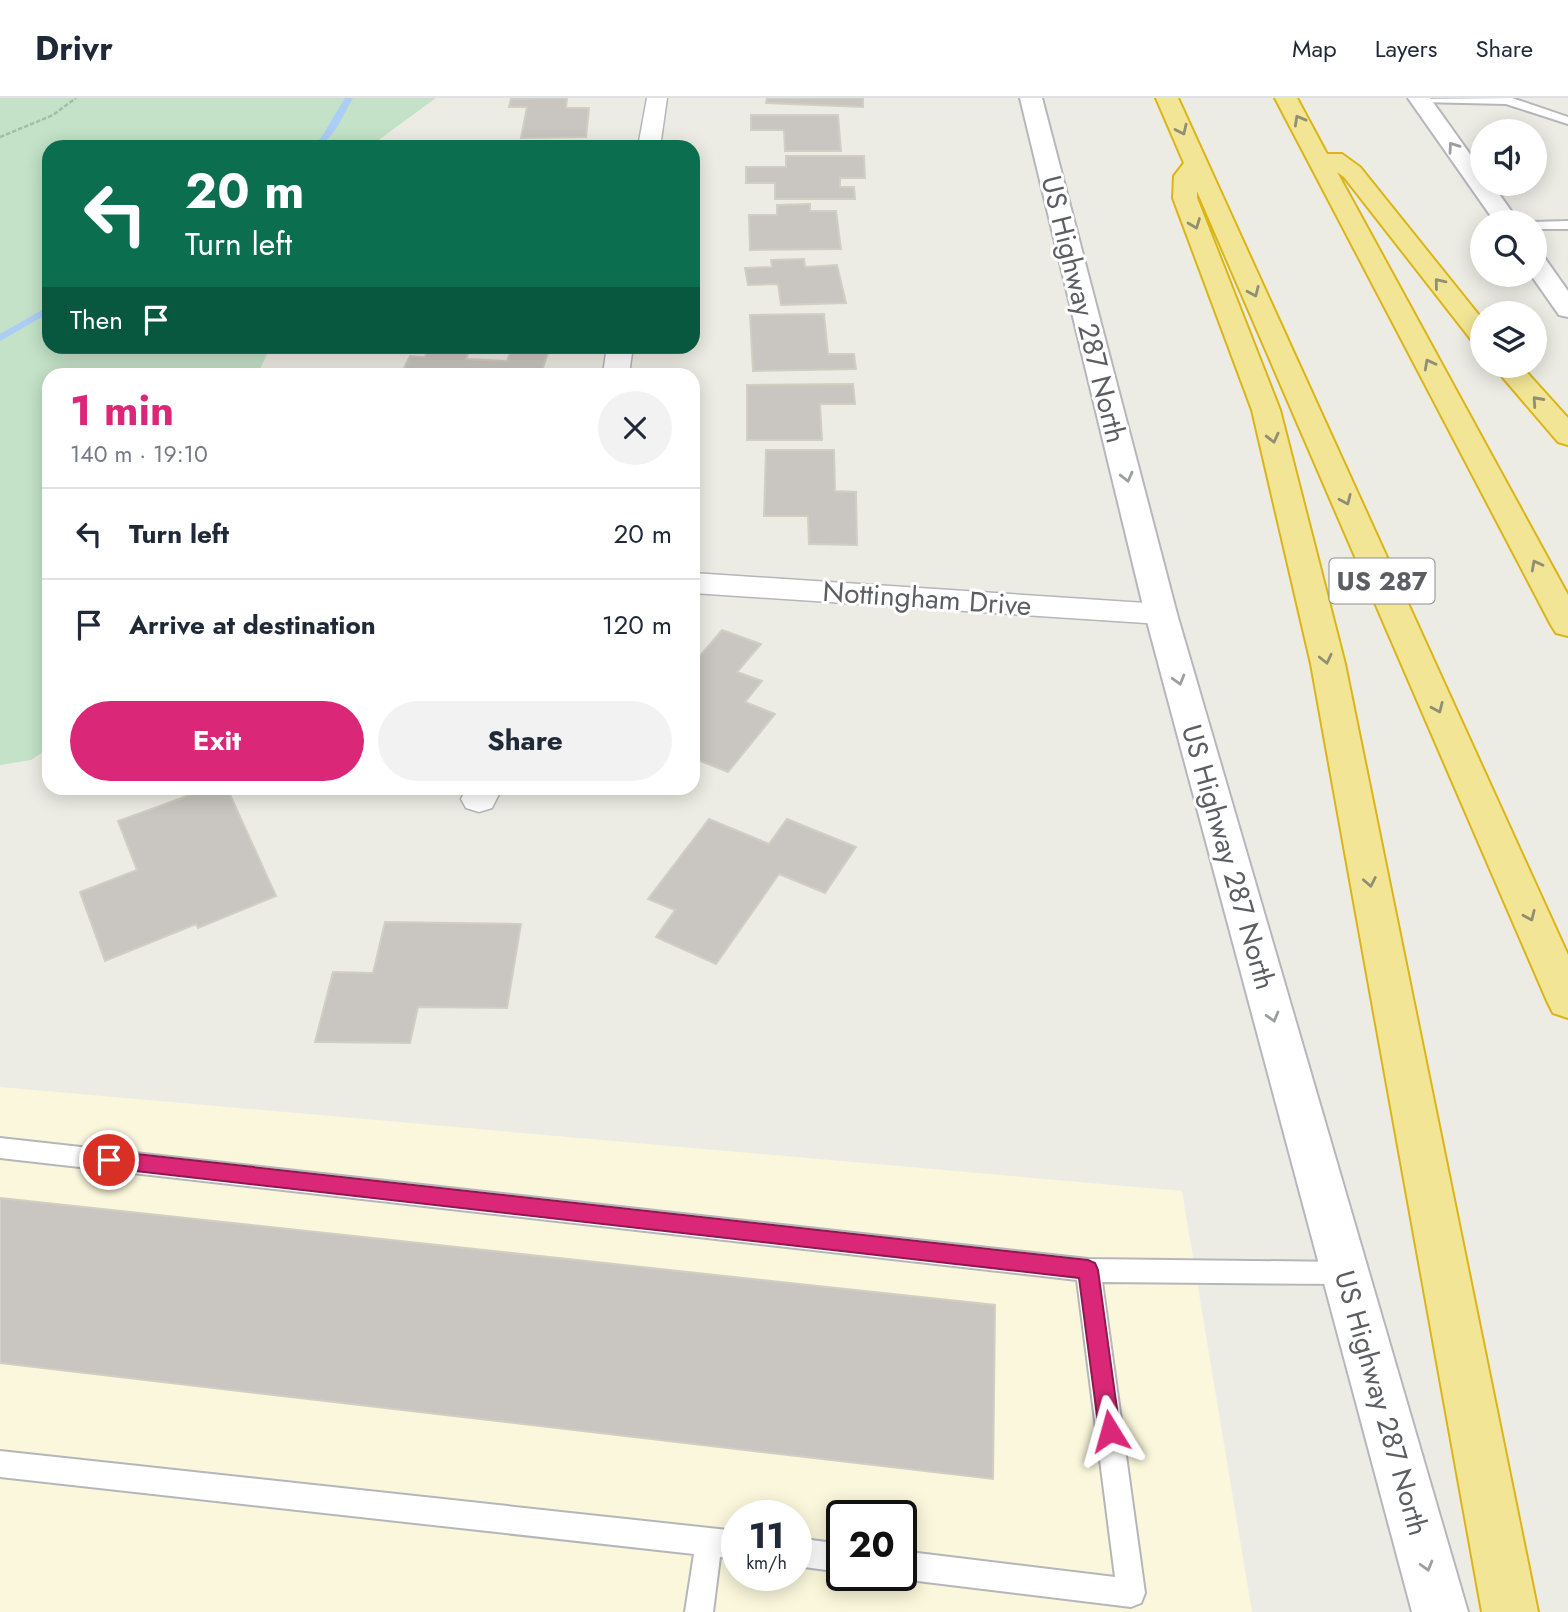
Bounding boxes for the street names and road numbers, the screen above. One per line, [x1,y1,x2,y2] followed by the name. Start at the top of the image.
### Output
[1030,171,1137,447] street label: US Highway 287 North
[1330,559,1434,603] road number: US 287
[821,571,1033,626] street label: Nottingham Drive
[1171,720,1286,995] street label: US Highway 287 North
[1324,1266,1439,1541] street label: US Highway 287 North

